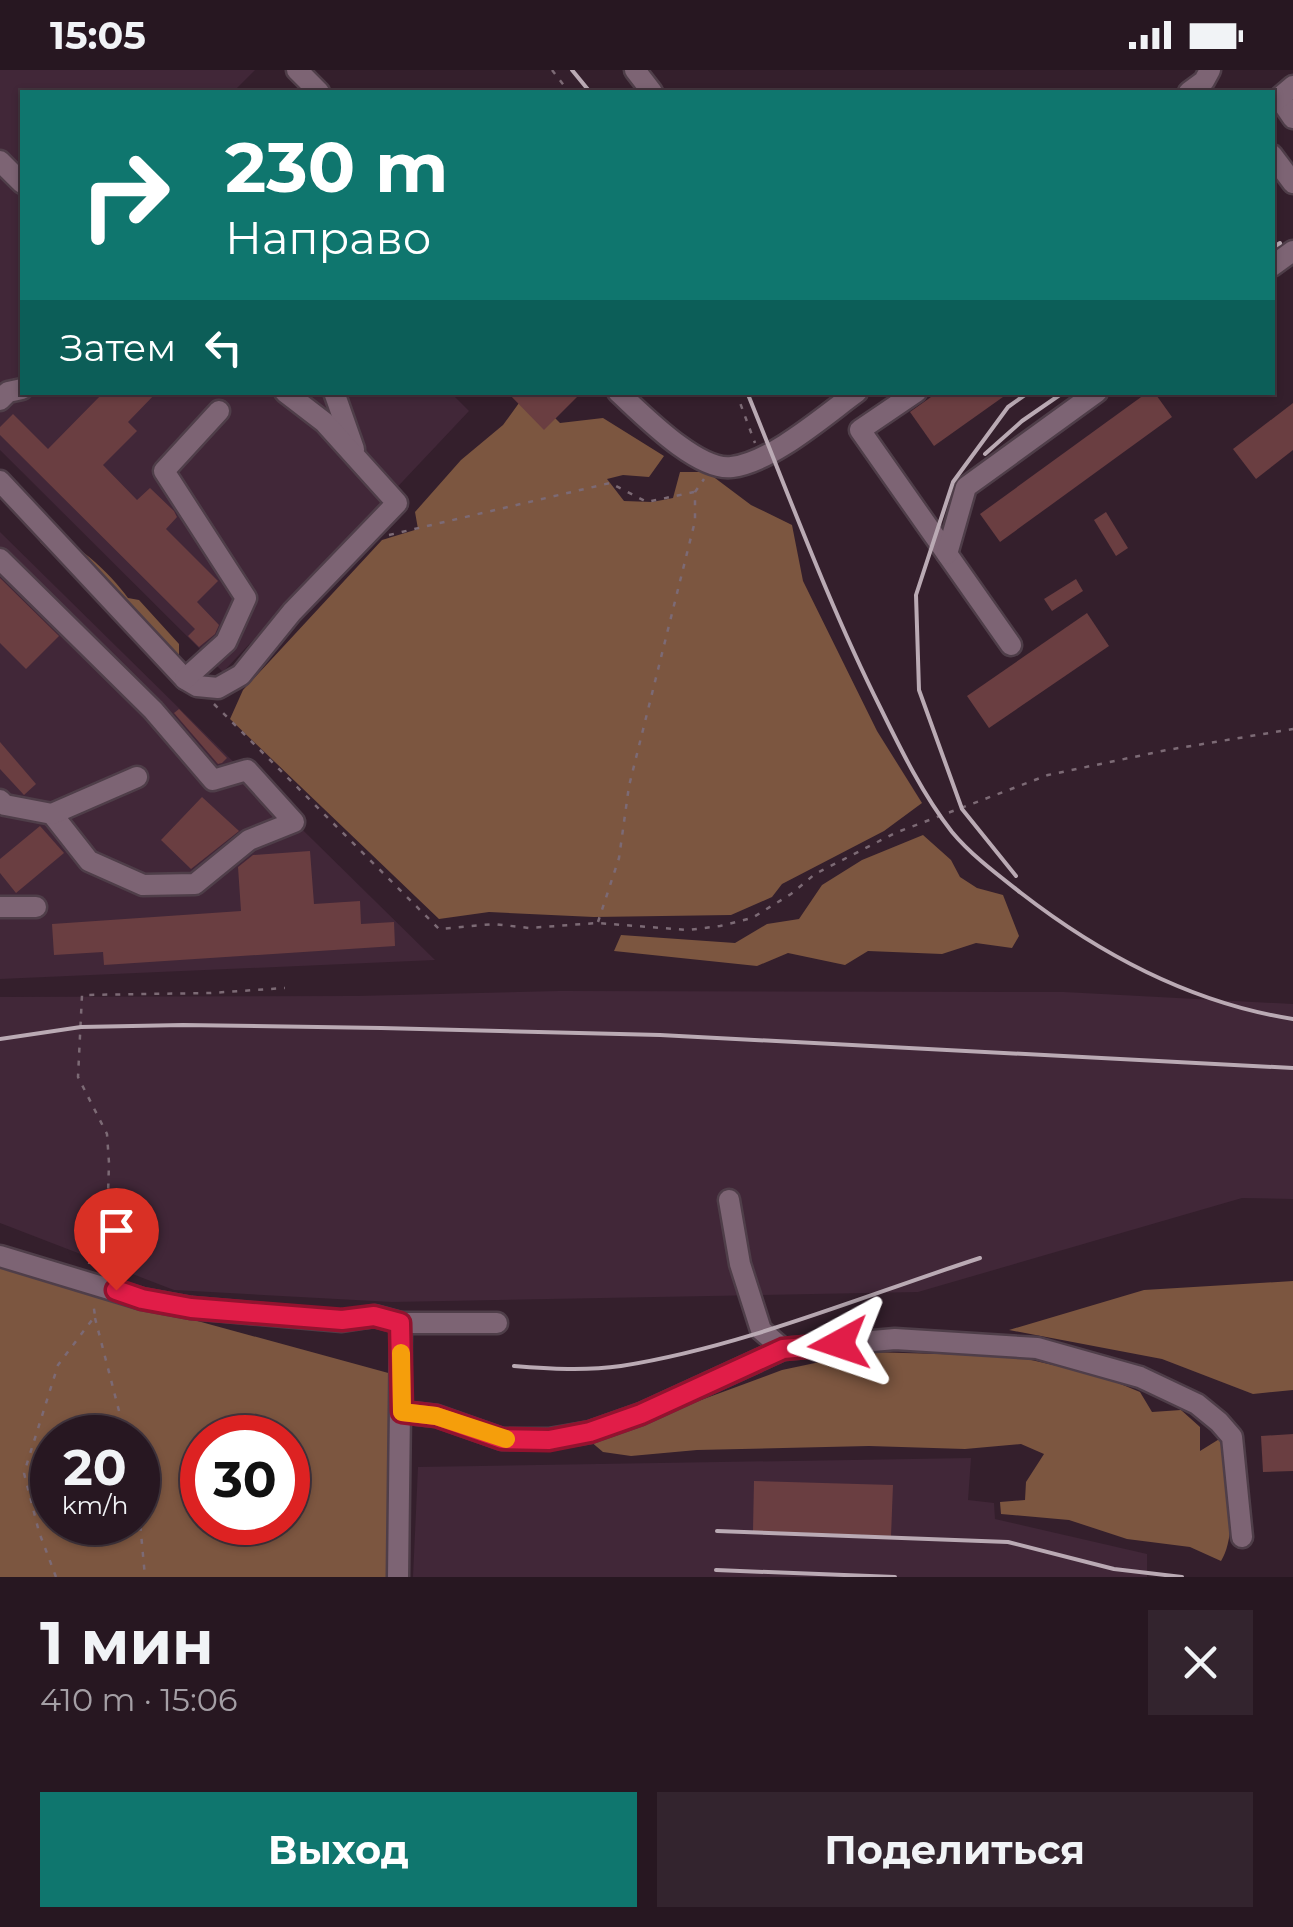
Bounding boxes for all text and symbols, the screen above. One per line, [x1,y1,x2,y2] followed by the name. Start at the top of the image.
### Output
[50,12,146,59] text: 15:05
[225,124,449,210] text: 230 m
[60,130,190,260] icon: right
[225,210,431,265] text: Направо
[196,320,251,375] icon: left
[60,324,176,371] text: Затем
[74,1188,159,1291] pin
[89,1203,144,1258] icon: arrive
[787,1292,891,1396] position arrow
[180,1415,310,1545] speed limit sign: 30
[63,1437,127,1498] text: 20
[62,1490,128,1520] text: km/h
[40,1606,214,1679] text: 1 мин
[1148,1610,1253,1715] button: close
[40,1680,237,1719] text: 410 m · 15:06
[40,1792,637,1907] button: Выход
[657,1792,1253,1907] button: Поделиться

